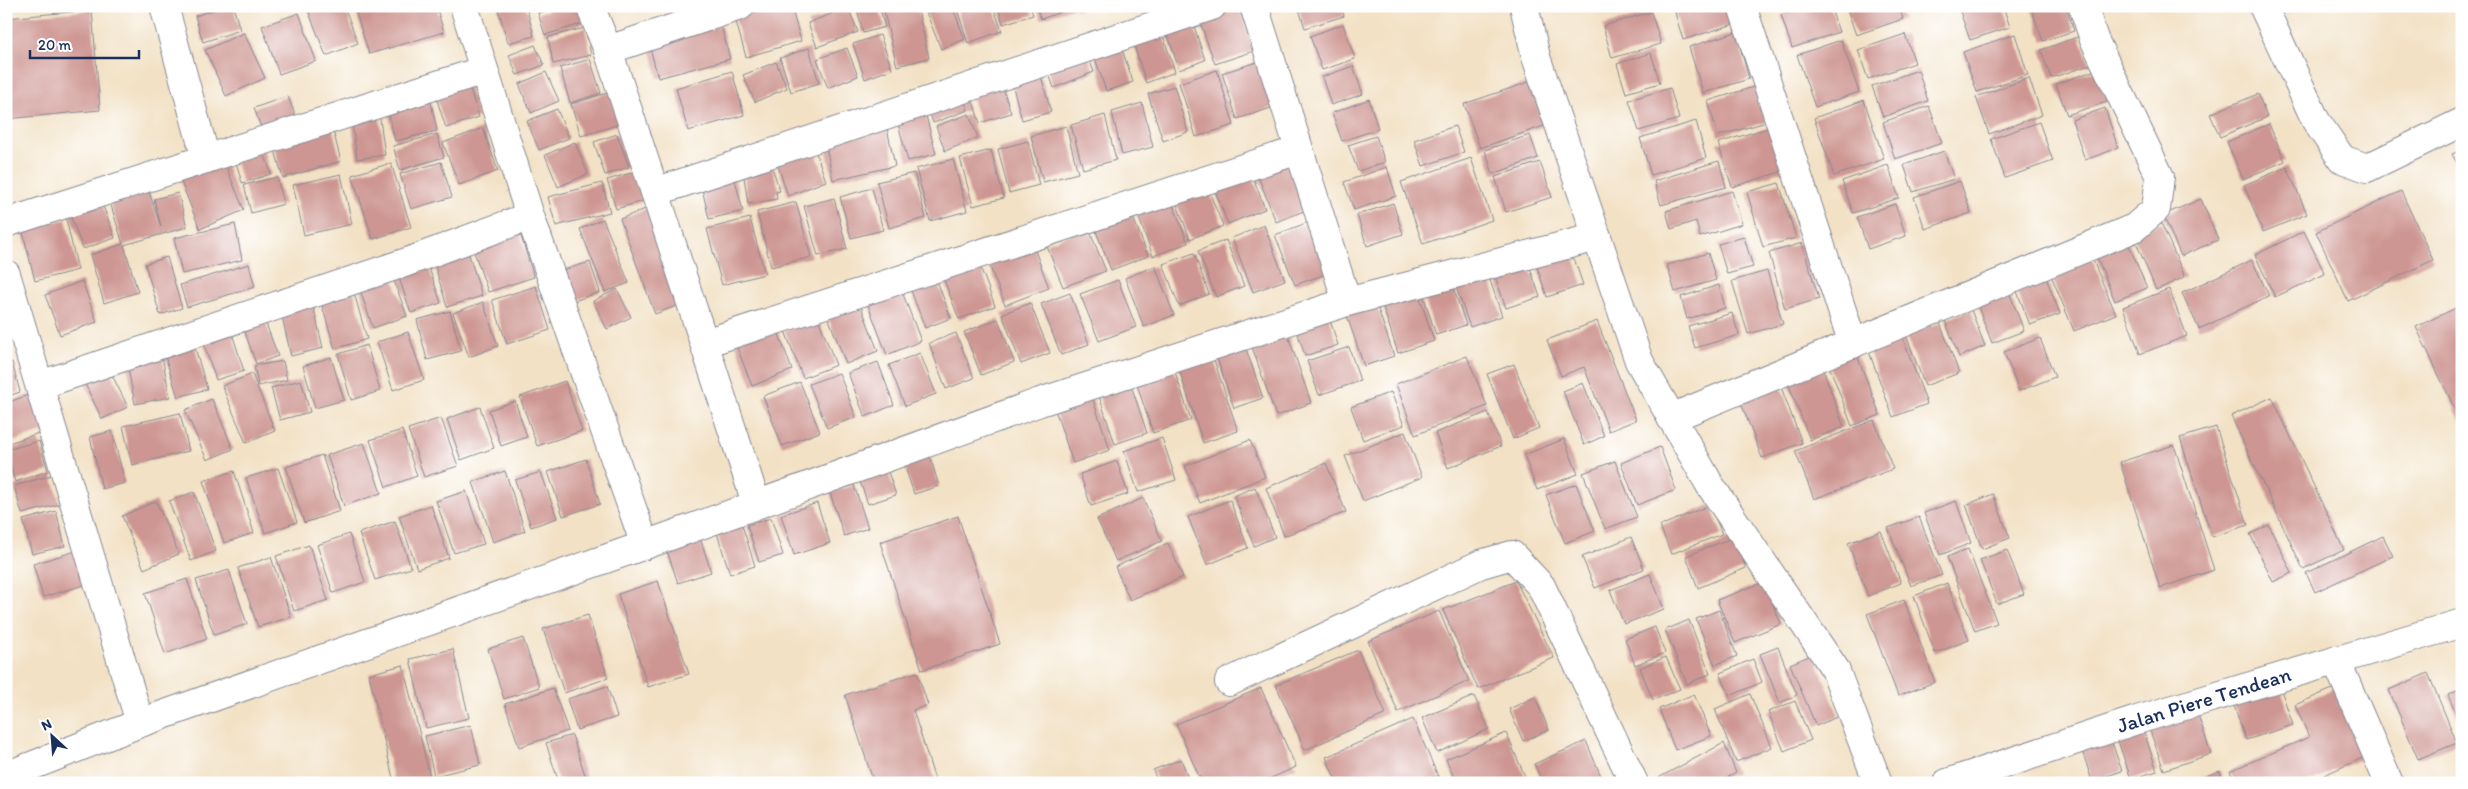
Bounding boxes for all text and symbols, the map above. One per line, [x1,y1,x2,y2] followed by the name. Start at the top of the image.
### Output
[30,28,139,60] scale bar
[38,36,72,54] text: 20 m
[2114,661,2294,738] street label: Jalan Piere Tendean
[28,712,78,762] north arrow
[39,715,54,734] text: N

